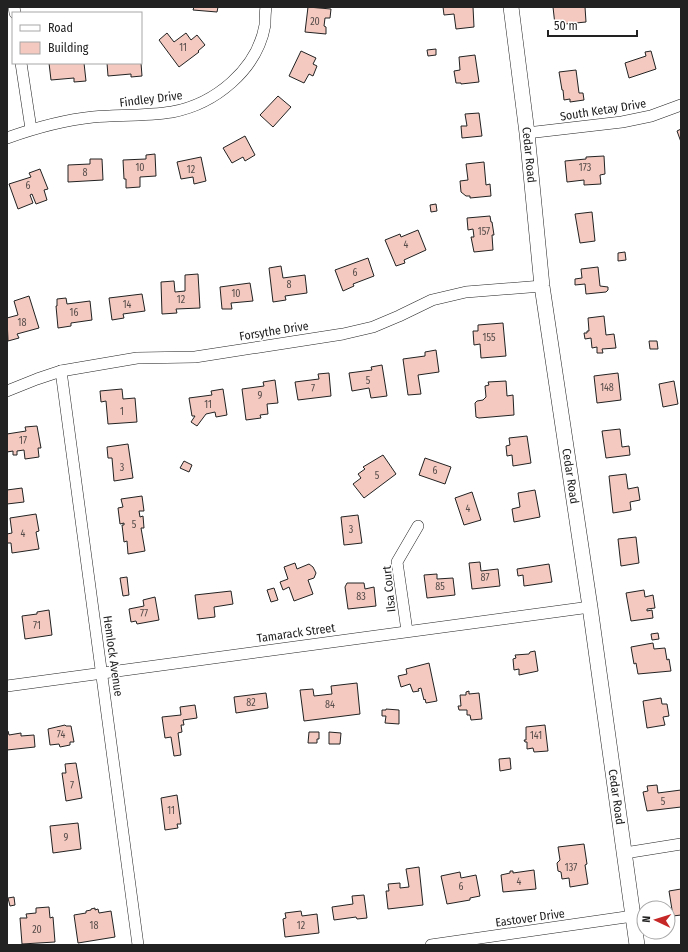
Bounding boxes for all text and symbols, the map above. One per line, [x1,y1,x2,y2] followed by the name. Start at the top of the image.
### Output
[12,12,142,64] legend
[548,12,637,38] scale bar
[310,16,320,28] house number: 20
[554,19,578,33] text: 50 m
[48,21,73,35] text: Road
[48,41,89,55] text: Building
[179,42,187,54] house number: 11
[119,88,183,110] street label: Findley Drive
[559,96,647,124] street label: South Ketay Drive
[519,126,539,183] street label: Cedar Road
[135,162,145,174] house number: 10
[579,162,592,174] house number: 173
[187,164,196,176] house number: 12
[83,167,88,179] house number: 8
[26,180,31,192] house number: 6
[478,226,490,238] house number: 157
[404,239,409,251] house number: 4
[353,267,358,279] house number: 6
[287,279,292,291] house number: 8
[231,288,241,300] house number: 10
[177,294,186,306] house number: 12
[123,299,132,311] house number: 14
[70,307,78,319] house number: 16
[18,317,26,329] house number: 18
[238,319,310,343] street label: Forsythe Drive
[482,332,496,344] house number: 155
[366,375,371,387] house number: 5
[600,382,614,394] house number: 148
[311,383,315,395] house number: 7
[258,390,263,402] house number: 9
[204,399,212,411] house number: 11
[120,406,124,418] house number: 1
[19,435,27,447] house number: 17
[559,447,582,505] street label: Cedar Road
[120,462,125,474] house number: 3
[433,465,438,477] house number: 6
[375,470,380,482] house number: 5
[466,503,471,515] house number: 4
[132,519,137,531] house number: 5
[349,524,354,536] house number: 3
[21,528,26,540] house number: 4
[380,565,398,613] street label: Ilsa Court
[481,572,489,584] house number: 87
[435,581,445,593] house number: 85
[356,591,366,603] house number: 83
[140,608,148,620] house number: 77
[100,615,126,697] street label: Hemlock Avenue
[33,620,41,632] house number: 71
[256,621,336,645] street label: Tamarack Street
[246,697,256,709] house number: 82
[325,699,335,711] house number: 84
[57,729,65,741] house number: 74
[530,730,542,742] house number: 141
[606,768,627,826] street label: Cedar Road
[70,780,74,792] house number: 7
[661,796,666,808] house number: 5
[167,805,175,817] house number: 11
[64,832,69,844] house number: 9
[565,862,577,874] house number: 137
[517,876,522,888] house number: 4
[459,881,464,893] house number: 6
[636,900,676,940] north arrow
[494,906,566,930] street label: Eastover Drive
[640,916,653,923] text: N
[90,920,98,932] house number: 18
[297,920,306,932] house number: 12
[32,924,42,936] house number: 20

